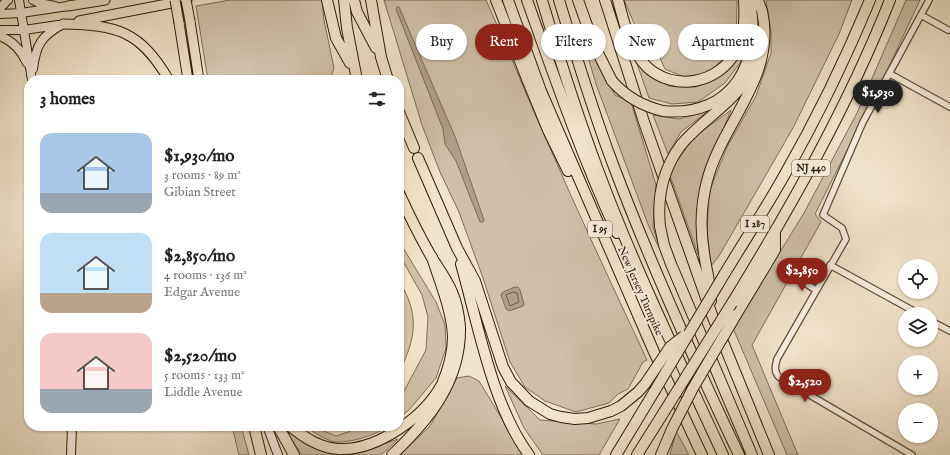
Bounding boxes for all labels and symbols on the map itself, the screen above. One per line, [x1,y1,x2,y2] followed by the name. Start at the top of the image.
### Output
[845,80,911,114] pin: $1,930
[792,160,830,176] road number: NJ 440
[741,216,769,232] road number: I 287
[588,221,612,237] road number: I 95
[614,244,666,338] street label: New Jersey Turnpike
[769,258,835,292] pin: $2,850
[772,369,838,403] pin: $2,520

